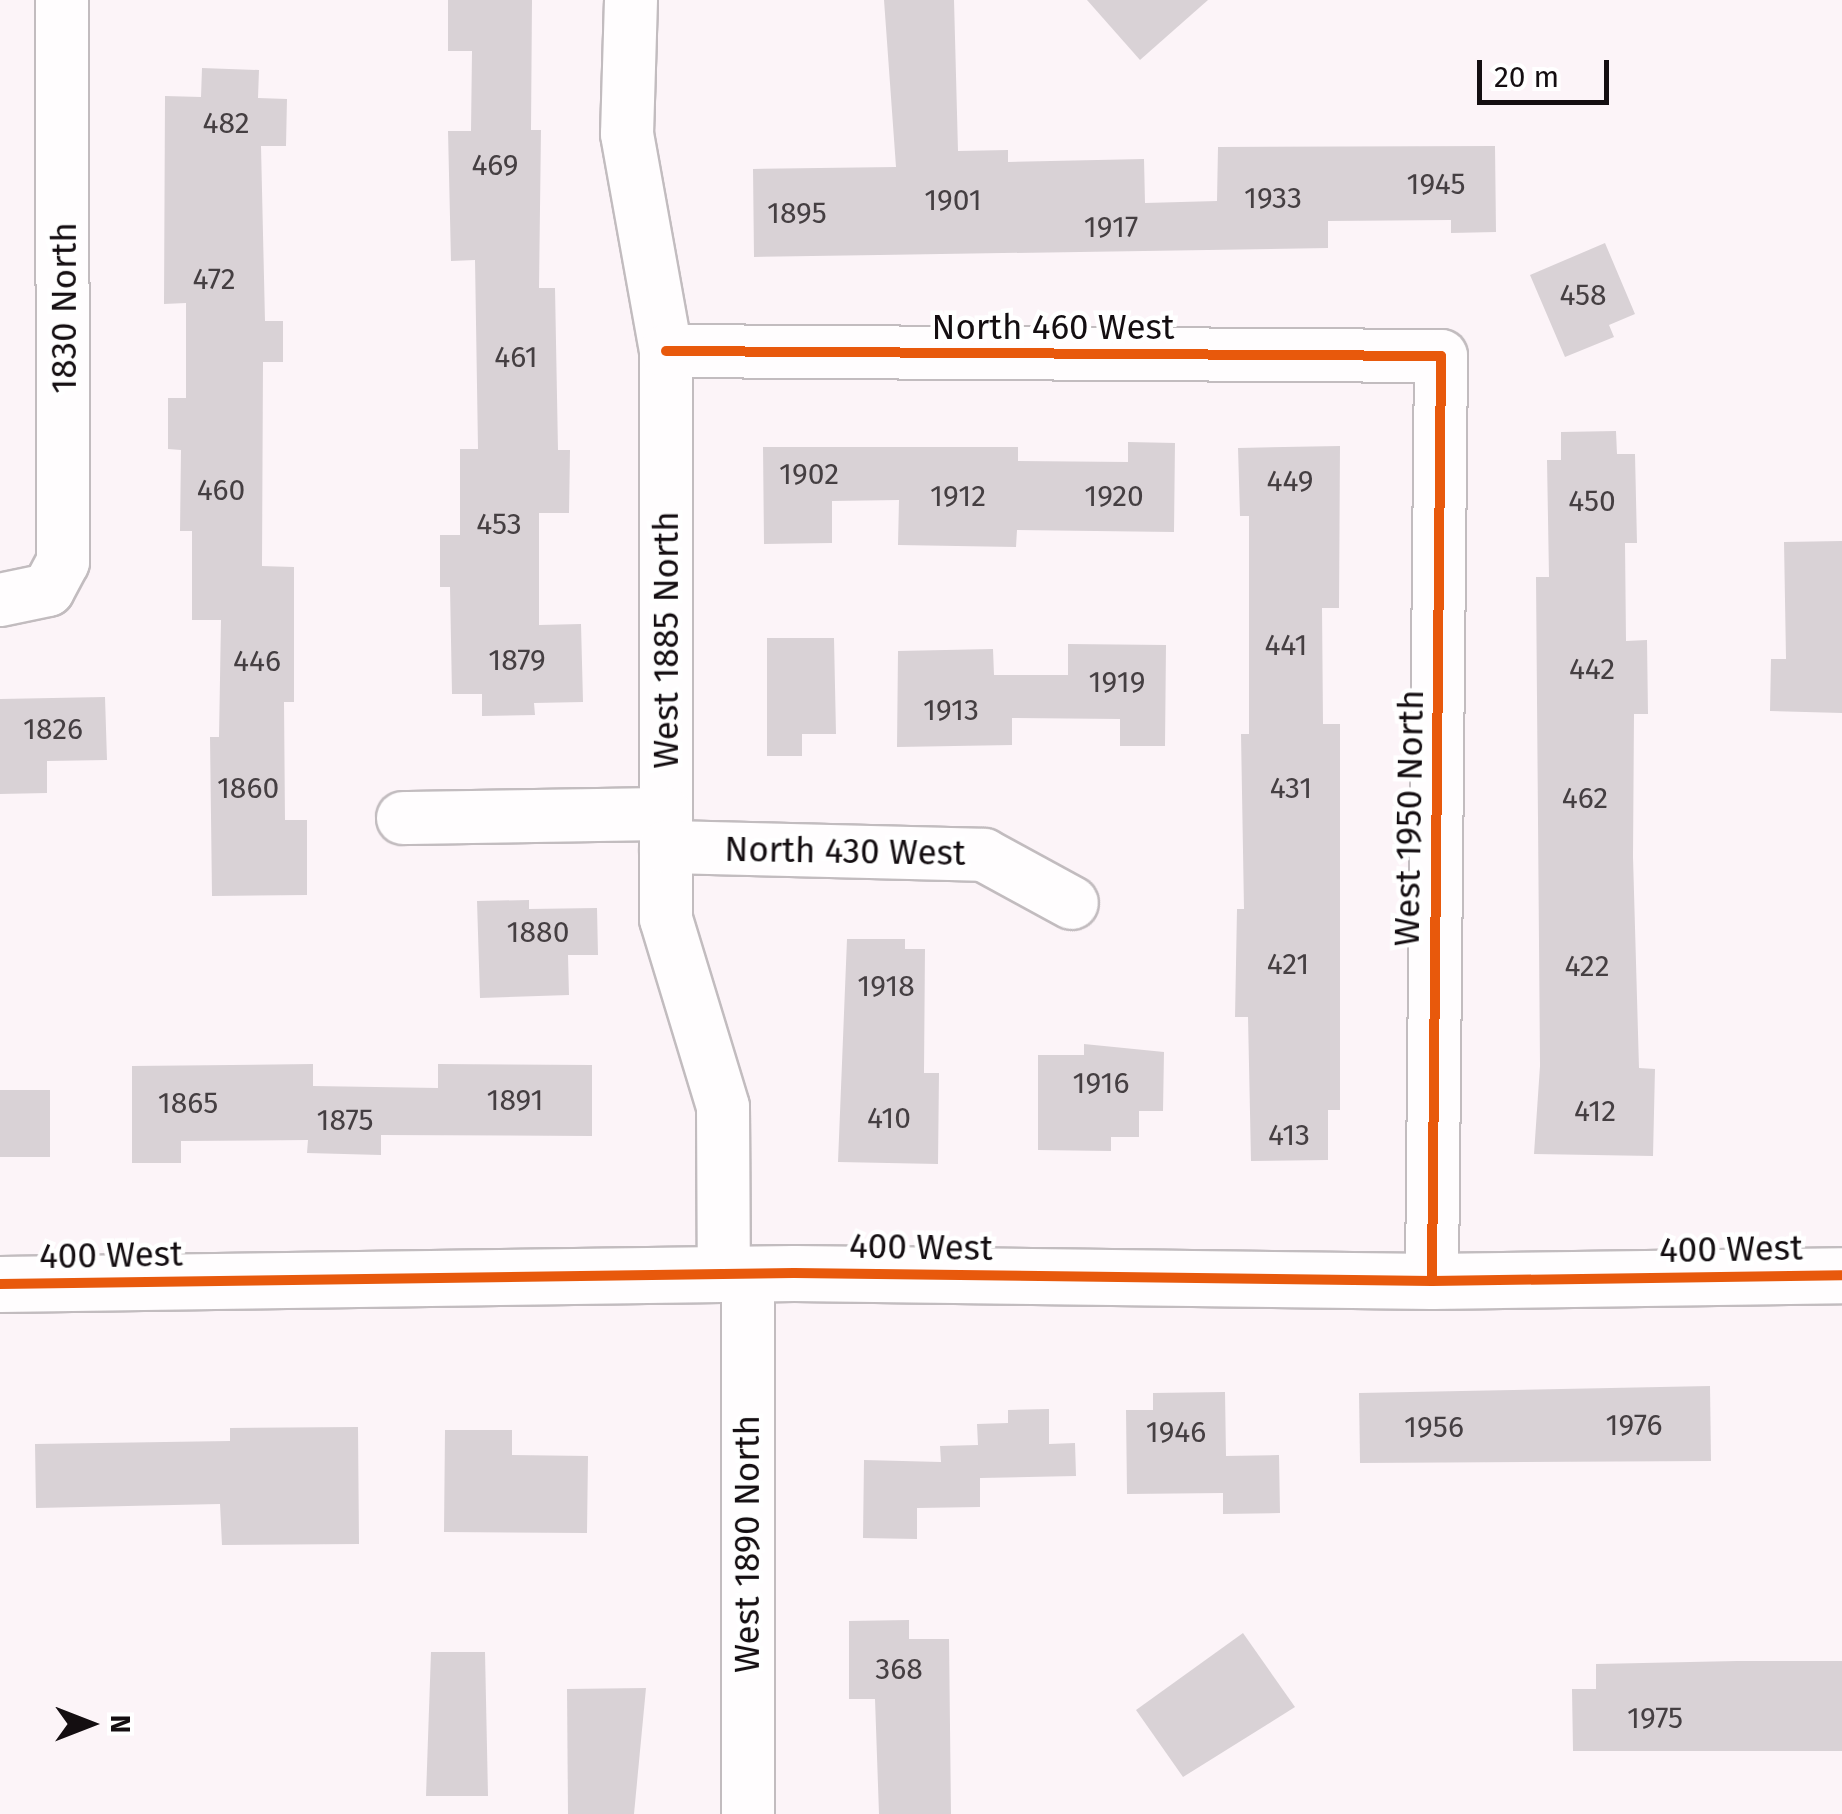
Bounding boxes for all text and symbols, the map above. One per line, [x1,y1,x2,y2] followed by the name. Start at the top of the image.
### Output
[1482,40,1614,102] scale bar
[1494,59,1559,95] text: 20 m
[202,105,250,141] house number: 482
[471,147,519,183] house number: 469
[1406,166,1466,202] house number: 1945
[1244,180,1302,216] house number: 1933
[924,182,982,218] house number: 1901
[767,195,827,231] house number: 1895
[1084,209,1138,245] house number: 1917
[43,222,85,394] street label: 1830 North
[193,261,235,297] house number: 472
[1559,277,1607,313] house number: 458
[932,306,1174,348] street label: North 460 West
[494,339,538,375] house number: 461
[779,456,839,492] house number: 1902
[1266,463,1314,499] house number: 449
[197,472,245,508] house number: 460
[930,478,986,514] house number: 1912
[1084,478,1144,514] house number: 1920
[1568,483,1616,519] house number: 450
[476,506,522,542] house number: 453
[645,511,687,769] street label: West 1885 North
[1264,627,1308,663] house number: 441
[488,642,546,678] house number: 1879
[233,643,281,679] house number: 446
[1569,651,1615,687] house number: 442
[1089,664,1145,700] house number: 1919
[1386,689,1432,947] street label: West 1950 North
[923,692,979,728] house number: 1913
[23,711,83,747] house number: 1826
[217,770,279,806] house number: 1860
[1270,770,1312,806] house number: 431
[1562,780,1608,816] house number: 462
[724,828,966,874] street label: North 430 West
[507,914,569,950] house number: 1880
[1267,946,1309,982] house number: 421
[1564,948,1610,984] house number: 422
[857,968,915,1004] house number: 1918
[1072,1065,1130,1101] house number: 1916
[486,1082,544,1118] house number: 1891
[158,1085,218,1121] house number: 1865
[1574,1093,1616,1129] house number: 412
[867,1100,911,1136] house number: 410
[317,1102,373,1138] house number: 1875
[1268,1117,1310,1153] house number: 413
[849,1225,993,1269] street label: 400 West
[1659,1227,1803,1271] street label: 400 West
[39,1233,183,1277] street label: 400 West
[1606,1407,1662,1443] house number: 1976
[1404,1409,1464,1445] house number: 1956
[1146,1414,1206,1450] house number: 1946
[726,1415,768,1673] street label: West 1890 North
[875,1651,923,1687] house number: 368
[40,1674,140,1774] north arrow
[1627,1700,1683,1736] house number: 1975
[104,1715,137,1733] text: N

